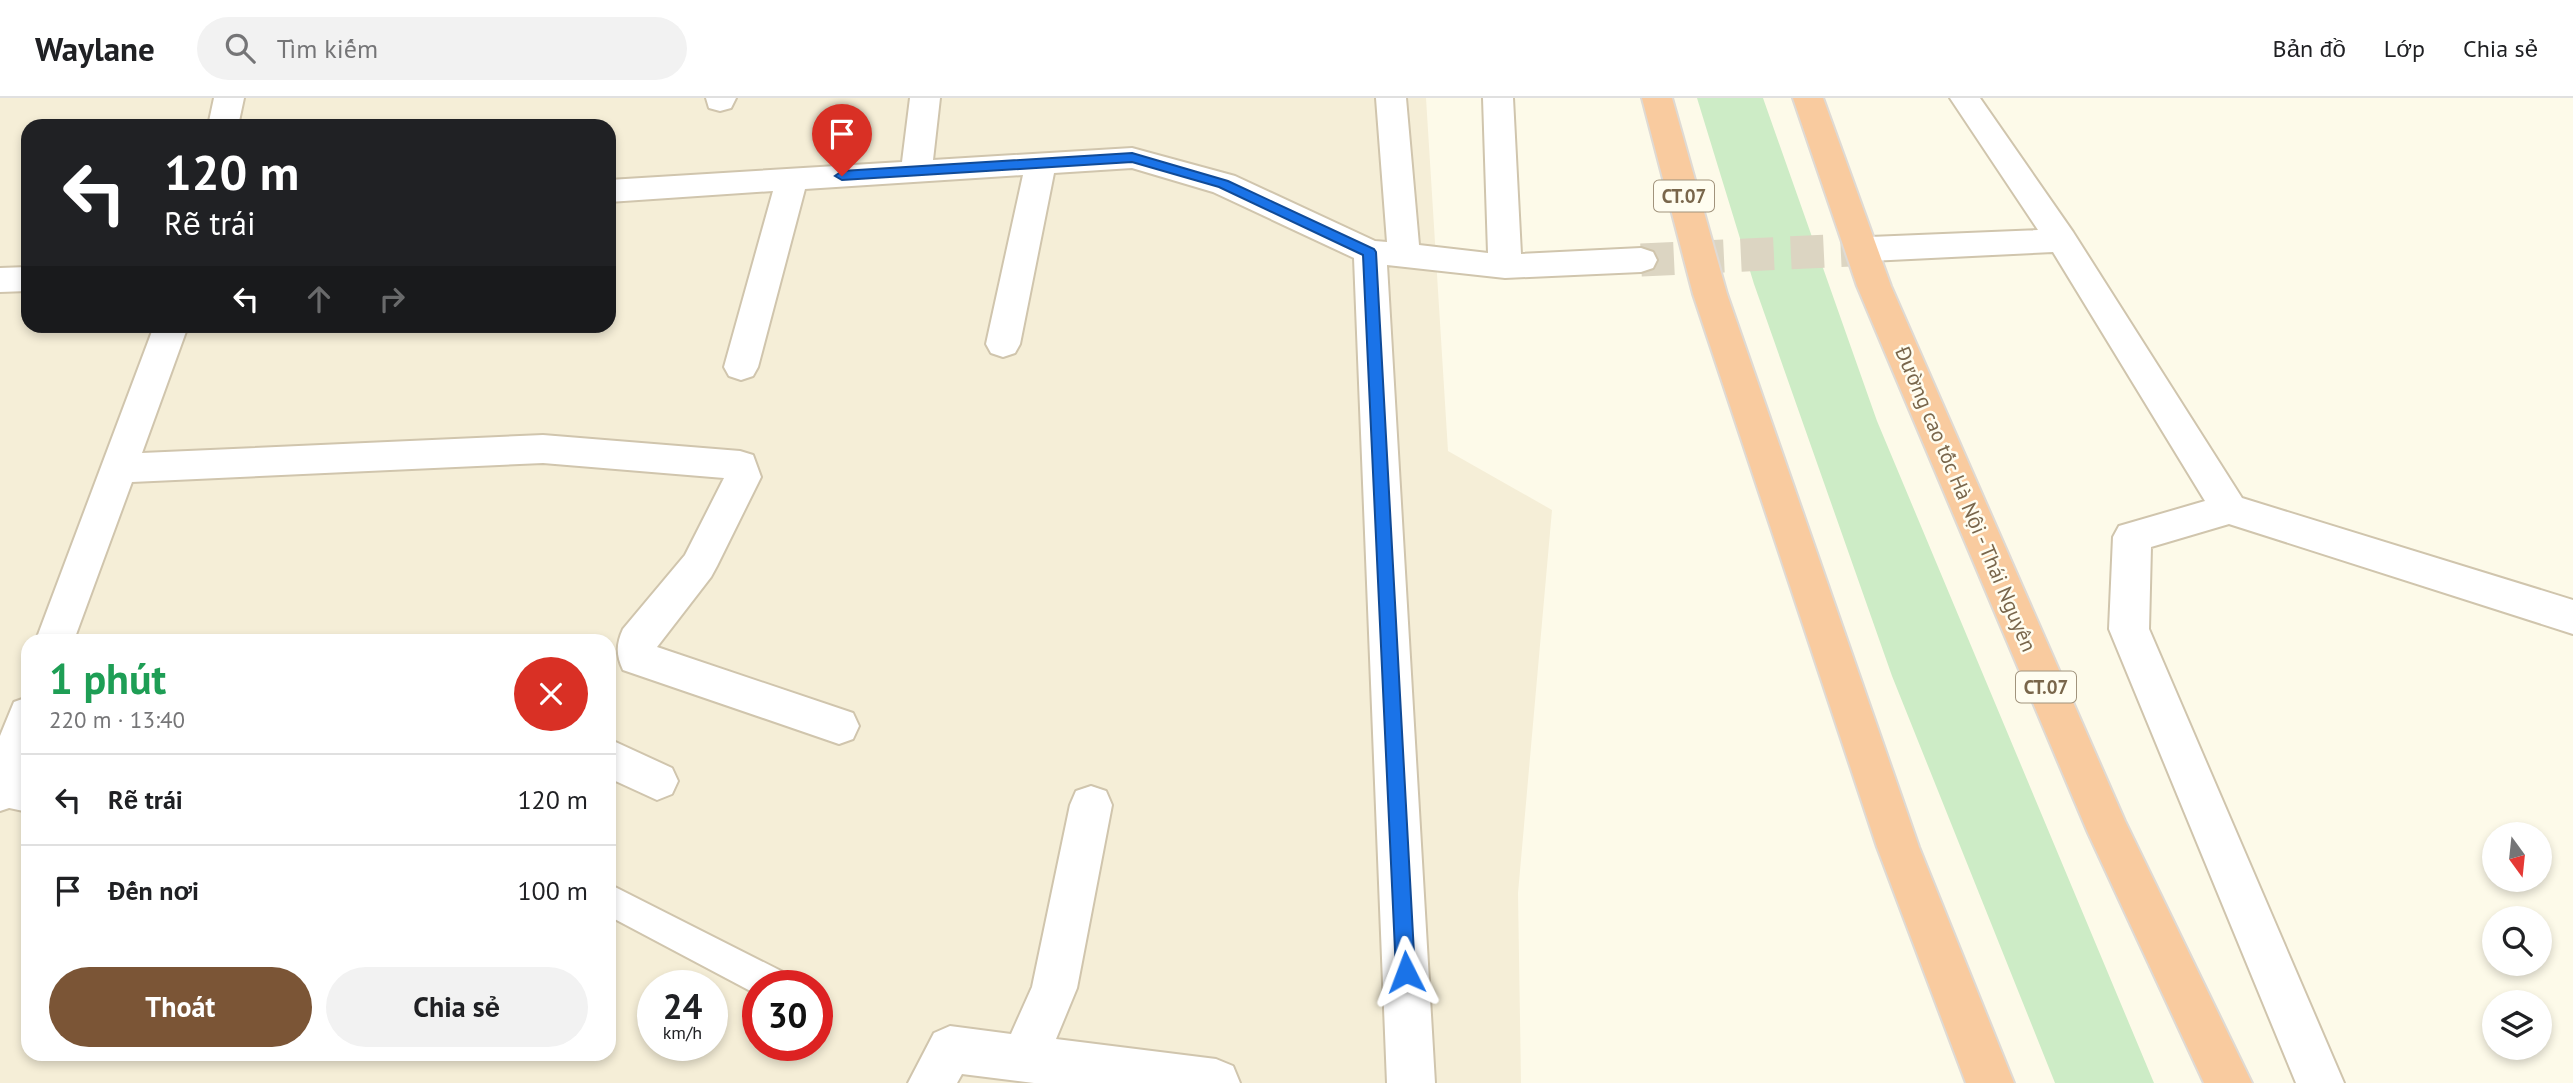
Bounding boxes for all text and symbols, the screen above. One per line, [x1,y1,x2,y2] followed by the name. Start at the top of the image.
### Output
[197,17,687,80] search box
[35,27,155,70] text: Waylane
[221,29,259,67] icon: search
[277,32,378,65] text: Tìm kiếm
[2273,33,2346,64] text: Bản đồ
[2384,33,2425,64] text: Lớp
[2463,33,2538,64] text: Chia sẻ
[812,104,872,176] pin
[823,115,861,153] icon: arrive
[164,140,299,204] text: 120 m
[49,147,140,238] icon: left
[1654,180,1714,212] road number: CT.07
[164,202,256,244] text: Rẽ trái
[227,280,265,318] icon: left
[300,280,338,318] icon: ahead
[373,280,411,318] icon: right
[1889,341,2043,656] street label: Đường cao tốc Hà Nội - Thái Nguyên
[49,651,166,706] text: 1 phút
[514,657,588,731] button: close
[2016,672,2076,702] road number: CT.07
[49,705,185,734] text: 220 m · 13:40
[49,781,87,819] icon: left
[108,783,183,816] text: Rẽ trái
[517,783,588,816] text: 120 m
[2482,822,2552,892] north arrow
[2482,822,2552,1060] map controls
[49,872,87,910] icon: arrive
[108,874,199,907] text: Đến nơi
[517,874,588,907] text: 100 m
[2482,906,2552,976] button: search
[1369,935,1443,1009] position arrow
[49,967,312,1047] button: Thoát
[326,967,588,1047] button: Chia sẻ
[742,970,833,1061] speed limit sign: 30
[663,983,702,1029] text: 24
[2482,990,2552,1060] button: layers
[663,1021,702,1044] text: km/h

